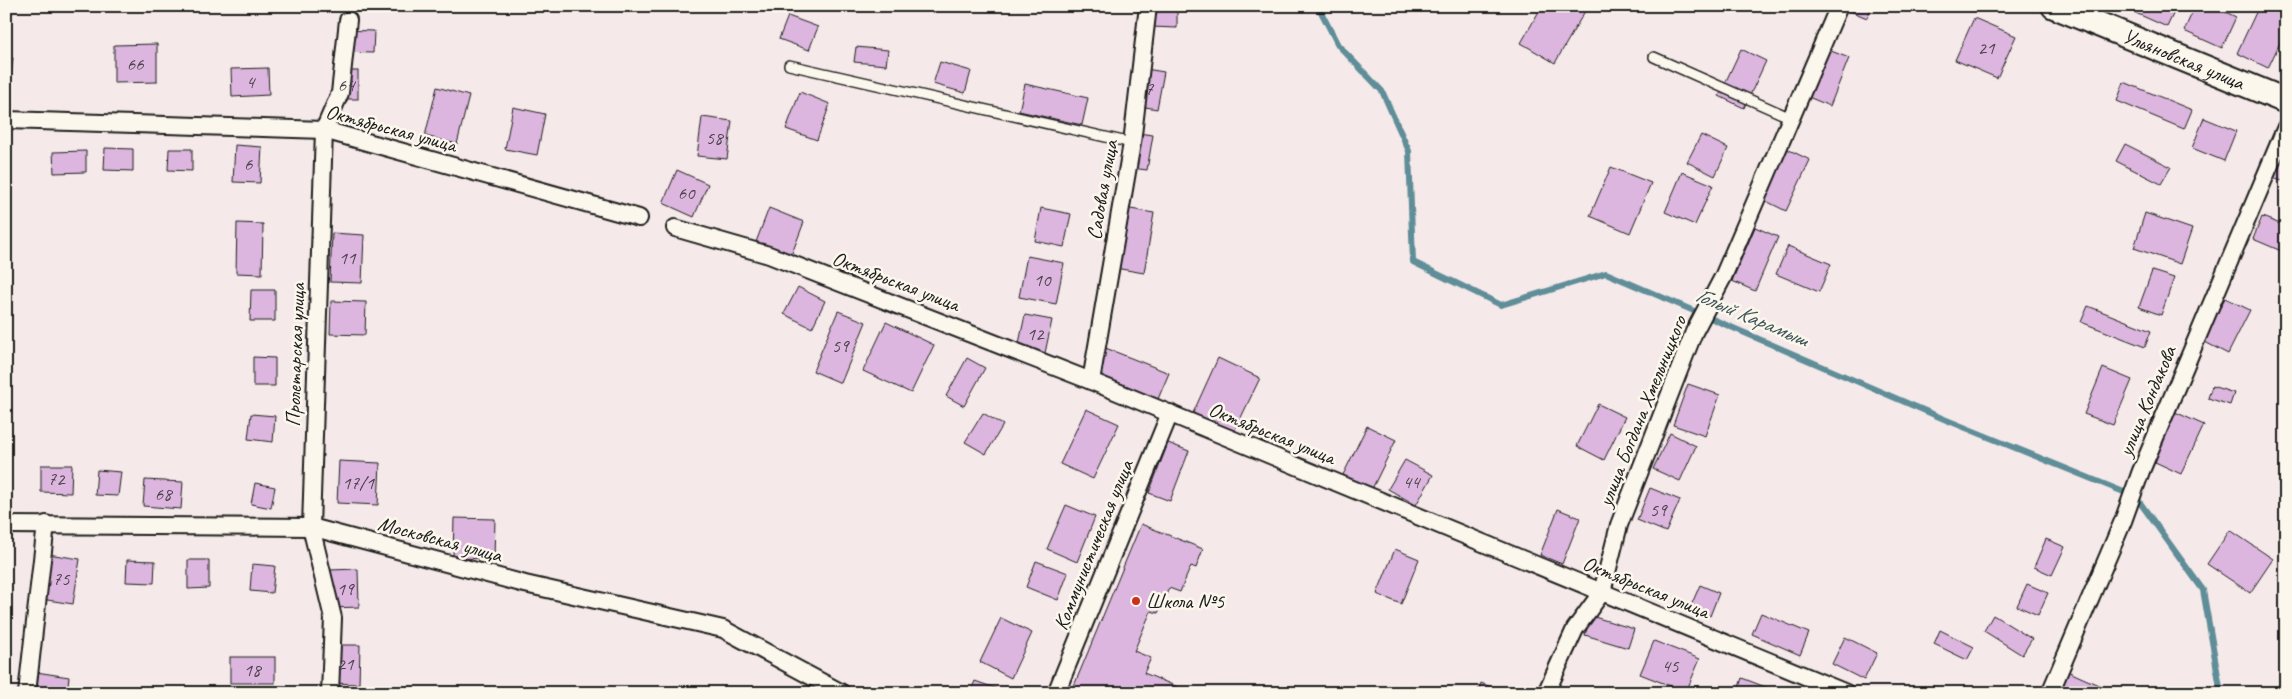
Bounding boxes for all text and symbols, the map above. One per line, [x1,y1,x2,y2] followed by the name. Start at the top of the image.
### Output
[2119,23,2250,96] street label: Ульяновская улица
[1977,36,1996,60] house number: 21
[126,52,145,76] house number: 66
[246,70,257,94] house number: 4
[337,73,357,97] house number: 64
[1145,77,1155,101] house number: 7
[323,98,461,159] street label: Октябрьская улица
[705,126,725,150] house number: 58
[1080,136,1124,242] street label: Садовая улица
[244,152,254,176] house number: 6
[677,181,696,205] house number: 60
[829,245,966,318] street label: Октябрьская улица
[338,246,357,270] house number: 11
[1033,268,1052,292] house number: 10
[280,281,311,427] street label: Пролетарская улица
[1691,281,1814,354] water label: Голый Карамыш
[1591,310,1693,512] street label: улица Богдана Хмельницкого
[1026,322,1045,346] house number: 12
[831,334,850,358] house number: 59
[2111,340,2183,462] street label: улица Кондакова
[1205,396,1341,471] street label: Октябрьская улица
[1047,455,1140,634] street label: Коммунистическая улица
[47,467,66,491] house number: 72
[1402,470,1422,494] house number: 44
[342,471,375,495] house number: 17/1
[154,482,174,506] house number: 68
[1649,498,1668,522] house number: 59
[375,510,507,568] street label: Московская улица
[1579,550,1715,625] street label: Октябрьская улица
[52,567,71,591] house number: 75
[336,577,355,601] house number: 19
[1146,588,1226,614] place label: Школа №5
[1130,595,1142,607] marker: Школа №5
[336,652,355,676] house number: 21
[1661,654,1680,678] house number: 45
[243,658,263,682] house number: 18

